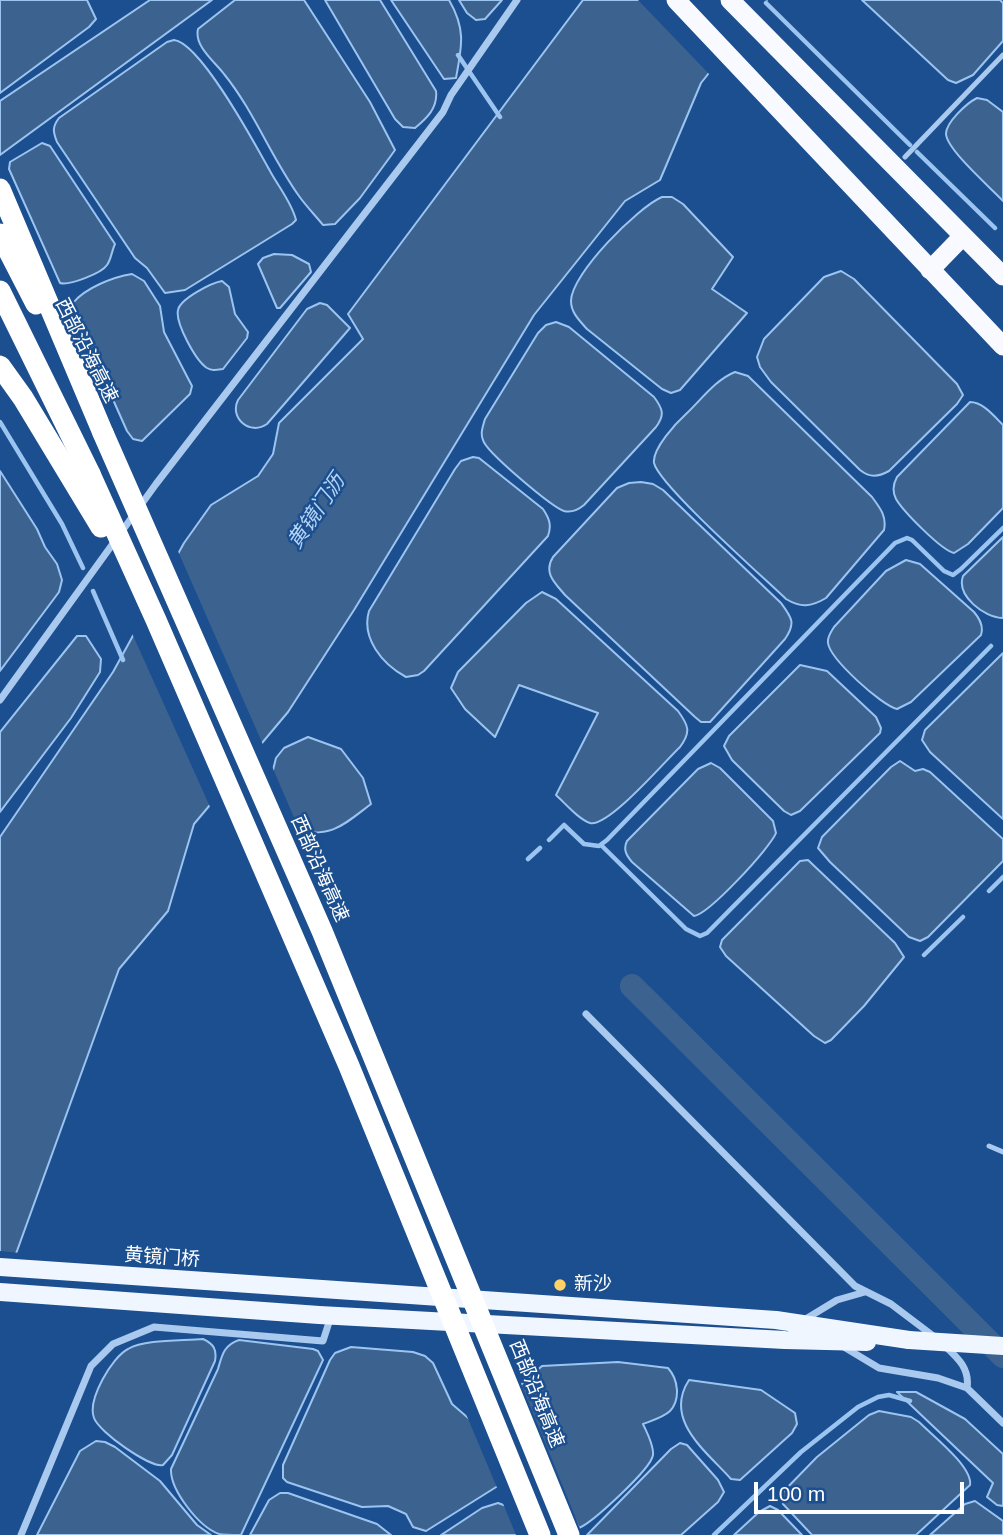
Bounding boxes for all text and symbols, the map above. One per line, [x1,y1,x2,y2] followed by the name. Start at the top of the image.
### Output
[50,295,122,407] street label: 西部沿海高速
[283,470,351,554] water label: 黄镜门沥
[285,812,353,926] street label: 西部沿海高速
[123,1244,201,1272] street label: 黄镜门桥
[574,1274,612,1296] place label: 新沙
[552,1277,568,1293] marker: 新沙
[504,1337,568,1451] street label: 西部沿海高速
[758,1468,968,1512] scale bar
[767,1482,825,1505] text: 100 m

